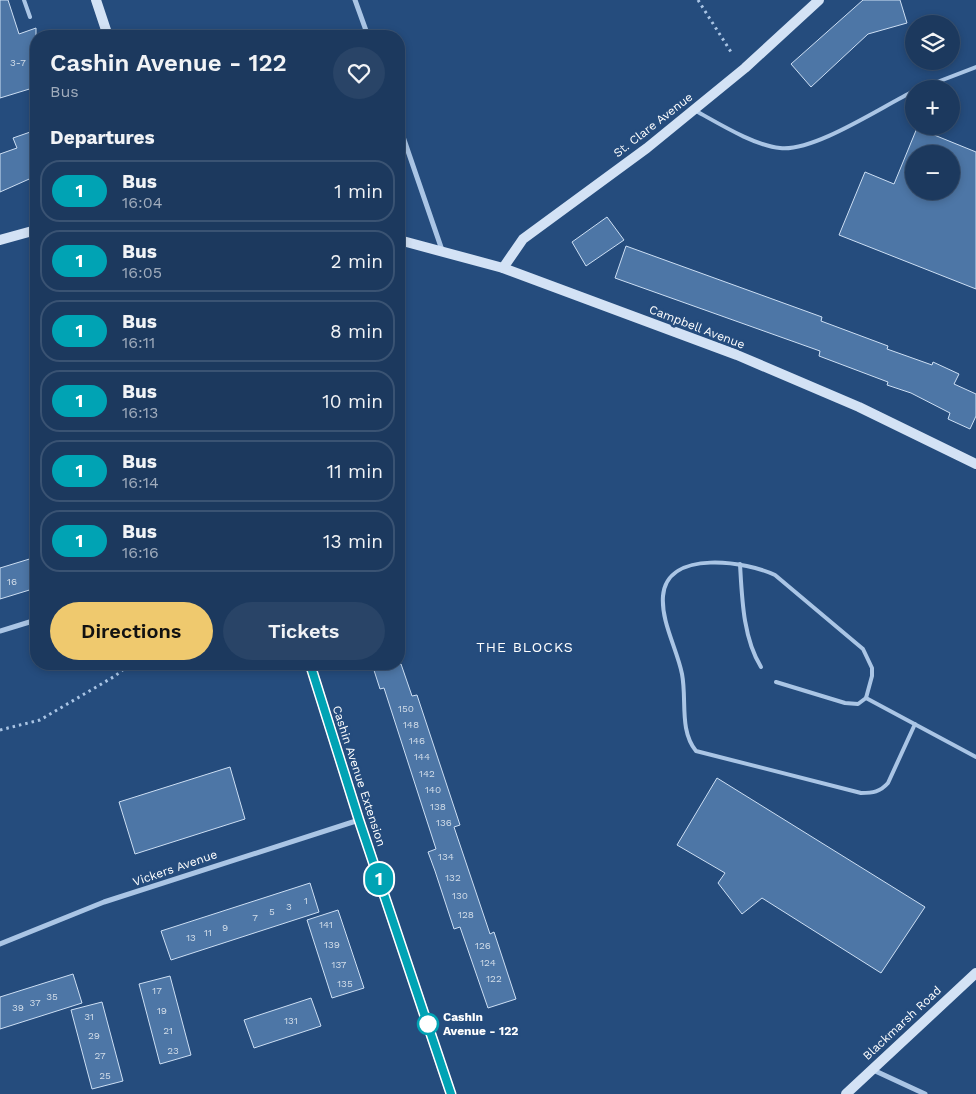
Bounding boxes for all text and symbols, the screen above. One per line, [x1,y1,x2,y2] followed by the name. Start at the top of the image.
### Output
[905,15,960,200] map controls
[905,15,960,70] button: layers
[333,47,385,99] button: heart
[50,49,287,77] text: Cashin Avenue - 122
[10,57,26,68] house number: 3-7
[905,80,960,135] button: +
[50,82,79,101] text: Bus
[611,90,695,160] street label: St. Clare Avenue
[50,126,155,149] text: Departures
[905,145,960,200] button: −
[122,170,157,193] text: Bus
[76,180,83,201] text: 1
[334,180,383,203] text: 1 min
[122,193,162,212] text: 16:04
[122,240,157,263] text: Bus
[76,250,83,271] text: 1
[331,250,383,273] text: 2 min
[122,263,162,282] text: 16:05
[647,302,747,352] street label: Campbell Avenue
[122,310,157,333] text: Bus
[76,320,83,341] text: 1
[330,320,383,343] text: 8 min
[122,333,155,352] text: 16:11
[122,380,157,403] text: Bus
[76,390,83,411] text: 1
[322,390,383,413] text: 10 min
[122,403,158,422] text: 16:13
[122,450,157,473] text: Bus
[76,460,83,481] text: 1
[327,460,383,483] text: 11 min
[122,473,159,492] text: 16:14
[122,520,157,543] text: Bus
[76,530,83,551] text: 1
[323,530,383,553] text: 13 min
[122,543,159,562] text: 16:16
[7,576,17,587] house number: 16
[50,602,213,660] button: Directions
[223,602,385,660] button: Tickets
[476,639,574,655] district label: THE BLOCKS
[398,703,414,714] house number: 150
[330,704,388,848] street label: Cashin Avenue Extension
[403,719,419,730] house number: 148
[409,735,425,746] house number: 146
[414,751,430,762] house number: 144
[419,768,435,779] house number: 142
[425,784,441,795] house number: 140
[430,801,446,812] house number: 138
[436,817,452,828] house number: 136
[131,847,219,889] street label: Vickers Avenue
[438,851,454,862] house number: 134
[363,863,395,895] line badge: 1
[375,868,383,889] text: 1
[445,872,461,883] house number: 132
[452,890,468,901] house number: 130
[304,895,308,906] house number: 1
[286,901,292,912] house number: 3
[269,906,275,917] house number: 5
[458,909,474,920] house number: 128
[252,912,258,923] house number: 7
[319,919,333,930] house number: 141
[222,922,228,933] house number: 9
[204,927,212,938] house number: 11
[186,932,196,943] house number: 13
[324,939,340,950] house number: 139
[475,940,491,951] house number: 126
[480,957,496,968] house number: 124
[332,959,347,970] house number: 137
[486,973,502,984] house number: 122
[337,978,353,989] house number: 135
[860,983,944,1063] street label: Blackmarsh Road
[152,985,162,996] house number: 17
[46,991,58,1002] house number: 35
[29,997,41,1008] house number: 37
[12,1002,24,1013] house number: 39
[157,1005,167,1016] house number: 19
[443,1010,519,1038] place label: Cashin Avenue - 122
[84,1011,94,1022] house number: 31
[417,1013,439,1035] marker: Cashin Avenue - 122
[284,1015,298,1026] house number: 131
[163,1025,173,1036] house number: 21
[88,1030,100,1041] house number: 29
[167,1045,179,1056] house number: 23
[94,1050,106,1061] house number: 27
[99,1070,111,1081] house number: 25

